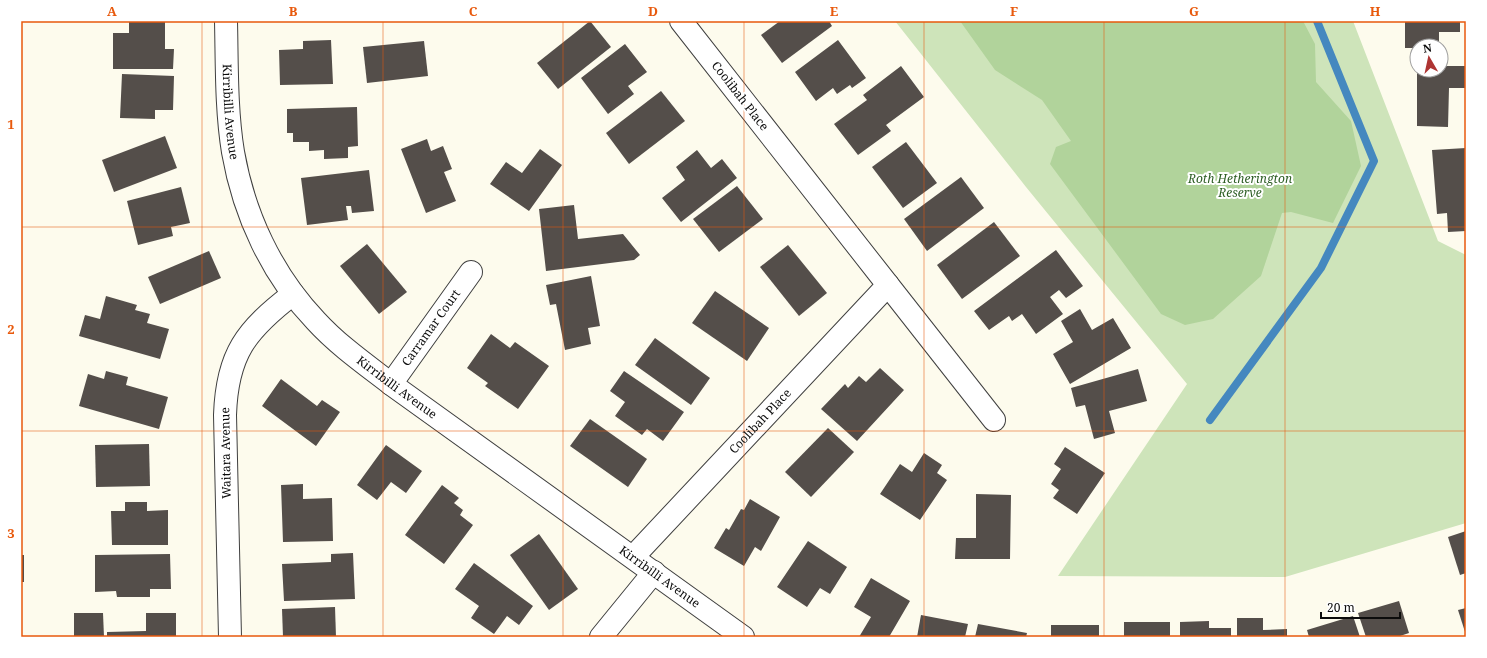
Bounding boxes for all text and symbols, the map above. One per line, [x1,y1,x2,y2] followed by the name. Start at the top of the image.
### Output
[107,2,117,20] text: A
[289,2,298,20] text: B
[469,2,478,20] text: C
[648,2,658,20] text: D
[830,2,839,20] text: E
[1010,2,1018,20] text: F
[1189,2,1199,20] text: G
[1370,2,1381,20] text: H
[1409,38,1449,78] north arrow
[1422,39,1433,56] text: N
[708,57,773,134] street label: Coolibah Place
[219,64,243,161] street label: Kirribilli Avenue
[7,115,15,133] text: 1
[1187,170,1292,201] park label: Roth Hetherington Reserve
[397,286,464,369] street label: Carramar Court
[7,320,15,338] text: 2
[353,352,441,422] street label: Kirribilli Avenue
[725,385,795,457] street label: Coolibah Place
[216,407,235,499] street label: Waitara Avenue
[7,524,15,542] text: 3
[616,542,704,611] street label: Kirribilli Avenue
[1321,594,1400,620] scale bar
[1327,599,1355,616] text: 20 m

